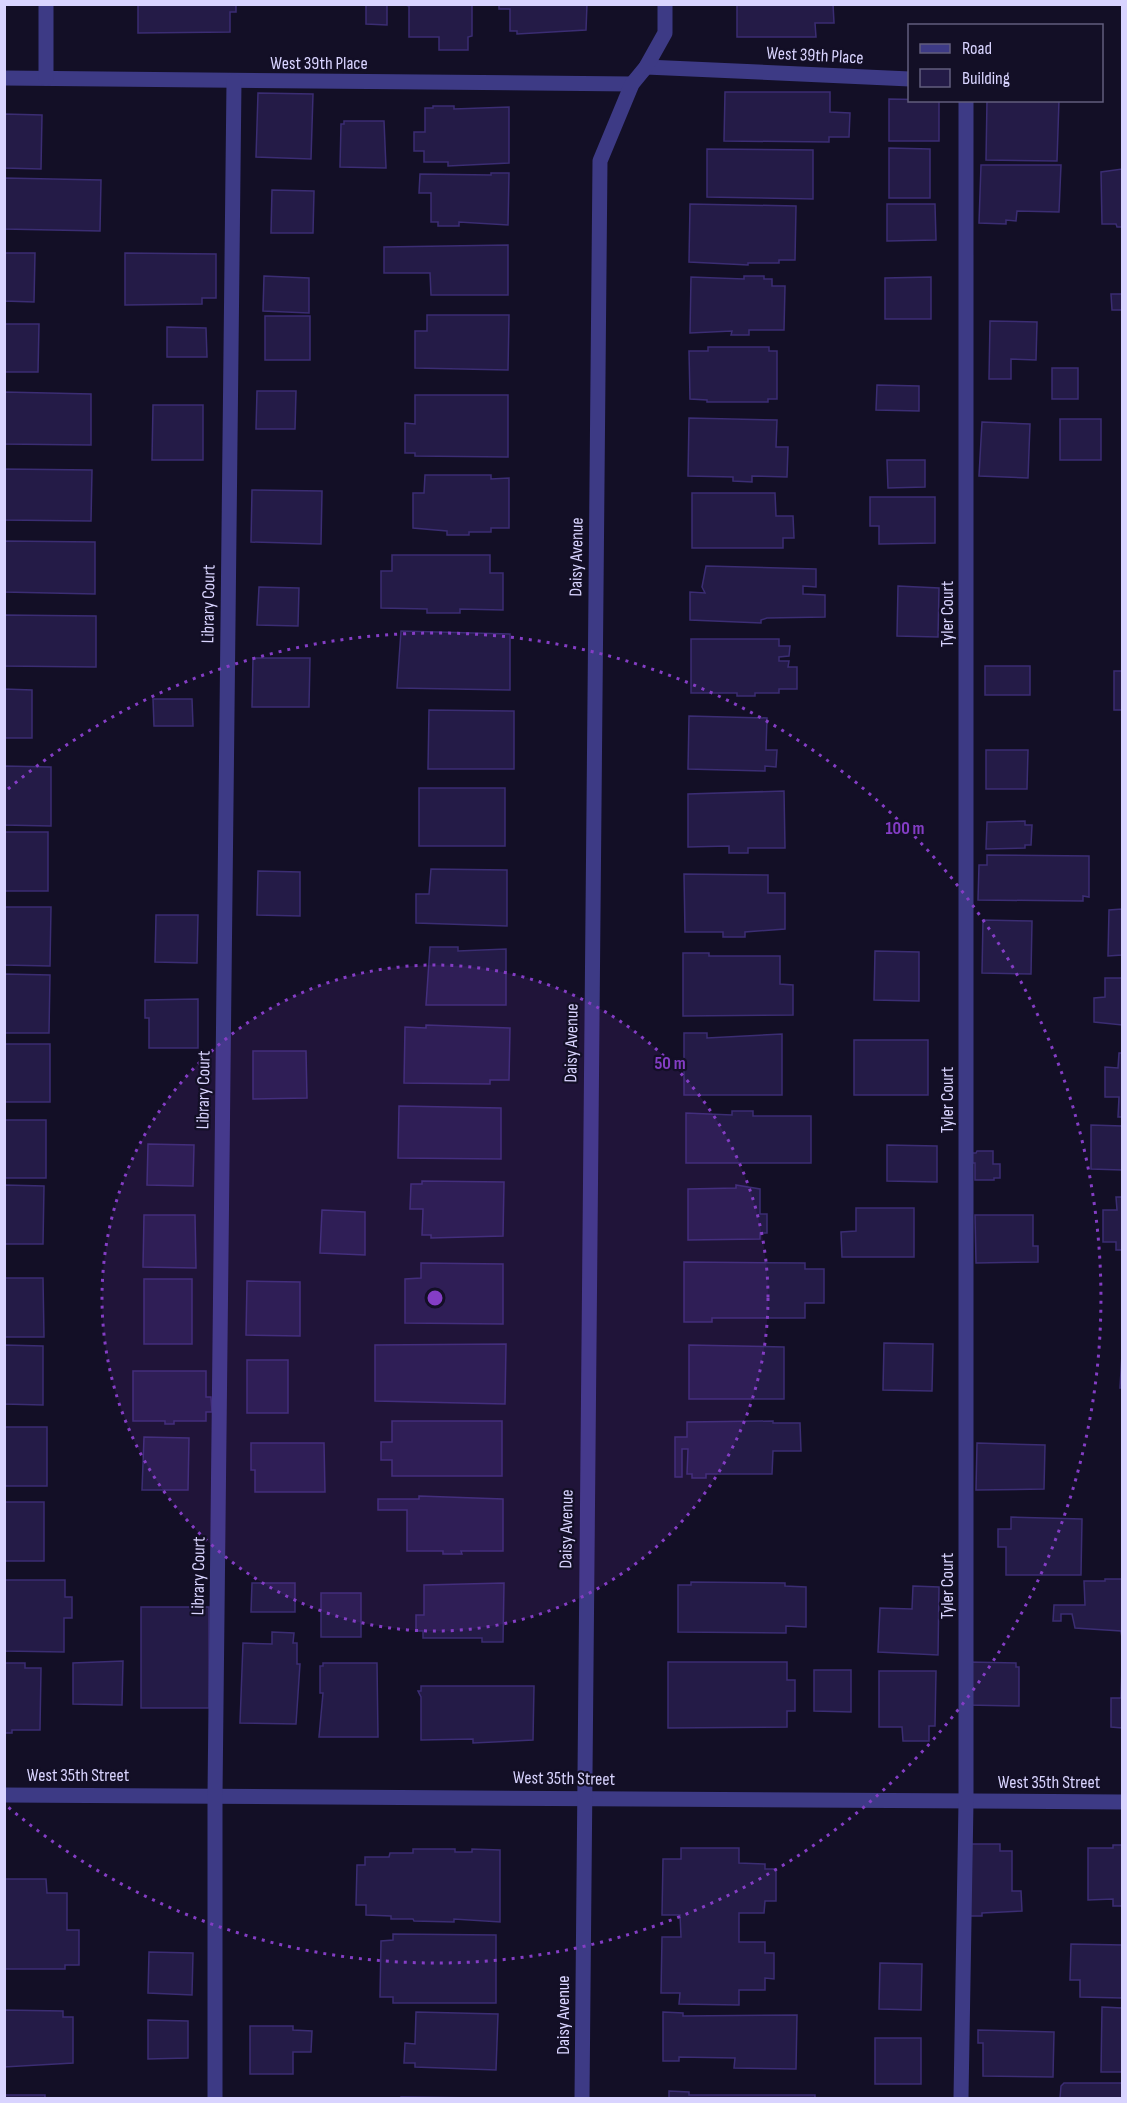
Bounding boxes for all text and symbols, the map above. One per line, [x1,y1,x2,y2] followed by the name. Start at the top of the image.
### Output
[908,24,1103,102] legend
[962,38,992,59] text: Road
[766,42,864,69] street label: West 39th Place
[270,53,368,74] street label: West 39th Place
[962,68,1010,89] text: Building
[565,517,588,597] street label: Daisy Avenue
[197,564,220,644] street label: Library Court
[937,580,958,647] street label: Tyler Court
[886,818,925,839] text: 100 m
[560,1003,583,1083] street label: Daisy Avenue
[192,1050,215,1130] street label: Library Court
[654,1053,686,1074] text: 50 m
[937,1066,958,1133] street label: Tyler Court
[425,1288,445,1308] centre of rings
[555,1489,578,1569] street label: Daisy Avenue
[187,1536,210,1616] street label: Library Court
[937,1552,958,1619] street label: Tyler Court
[27,1765,130,1786] street label: West 35th Street
[513,1767,616,1790] street label: West 35th Street
[998,1772,1101,1793] street label: West 35th Street
[553,1975,574,2055] street label: Daisy Avenue

